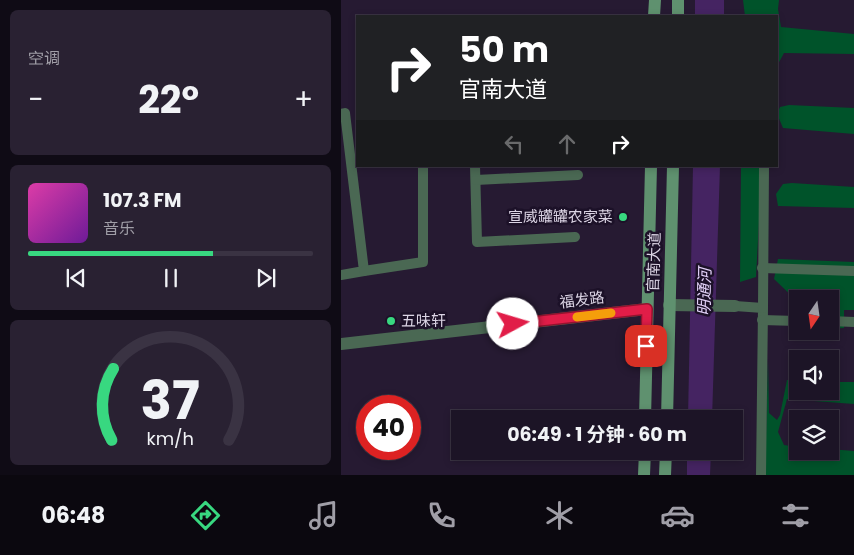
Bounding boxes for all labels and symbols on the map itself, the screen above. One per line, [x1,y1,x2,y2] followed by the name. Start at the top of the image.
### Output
[508,206,613,227] place label: 宣威罐罐农家菜
[617,211,629,223] marker: 宣威罐罐农家菜
[642,232,665,292] street label: 官南大道
[693,265,716,316] water label: 明通河
[558,286,606,313] street label: 福发路
[789,290,839,340] north arrow
[486,297,538,349] position arrow
[401,310,446,331] place label: 五味轩
[385,315,397,327] marker: 五味轩
[625,325,667,367] pin
[356,395,421,460] speed limit sign: 40

